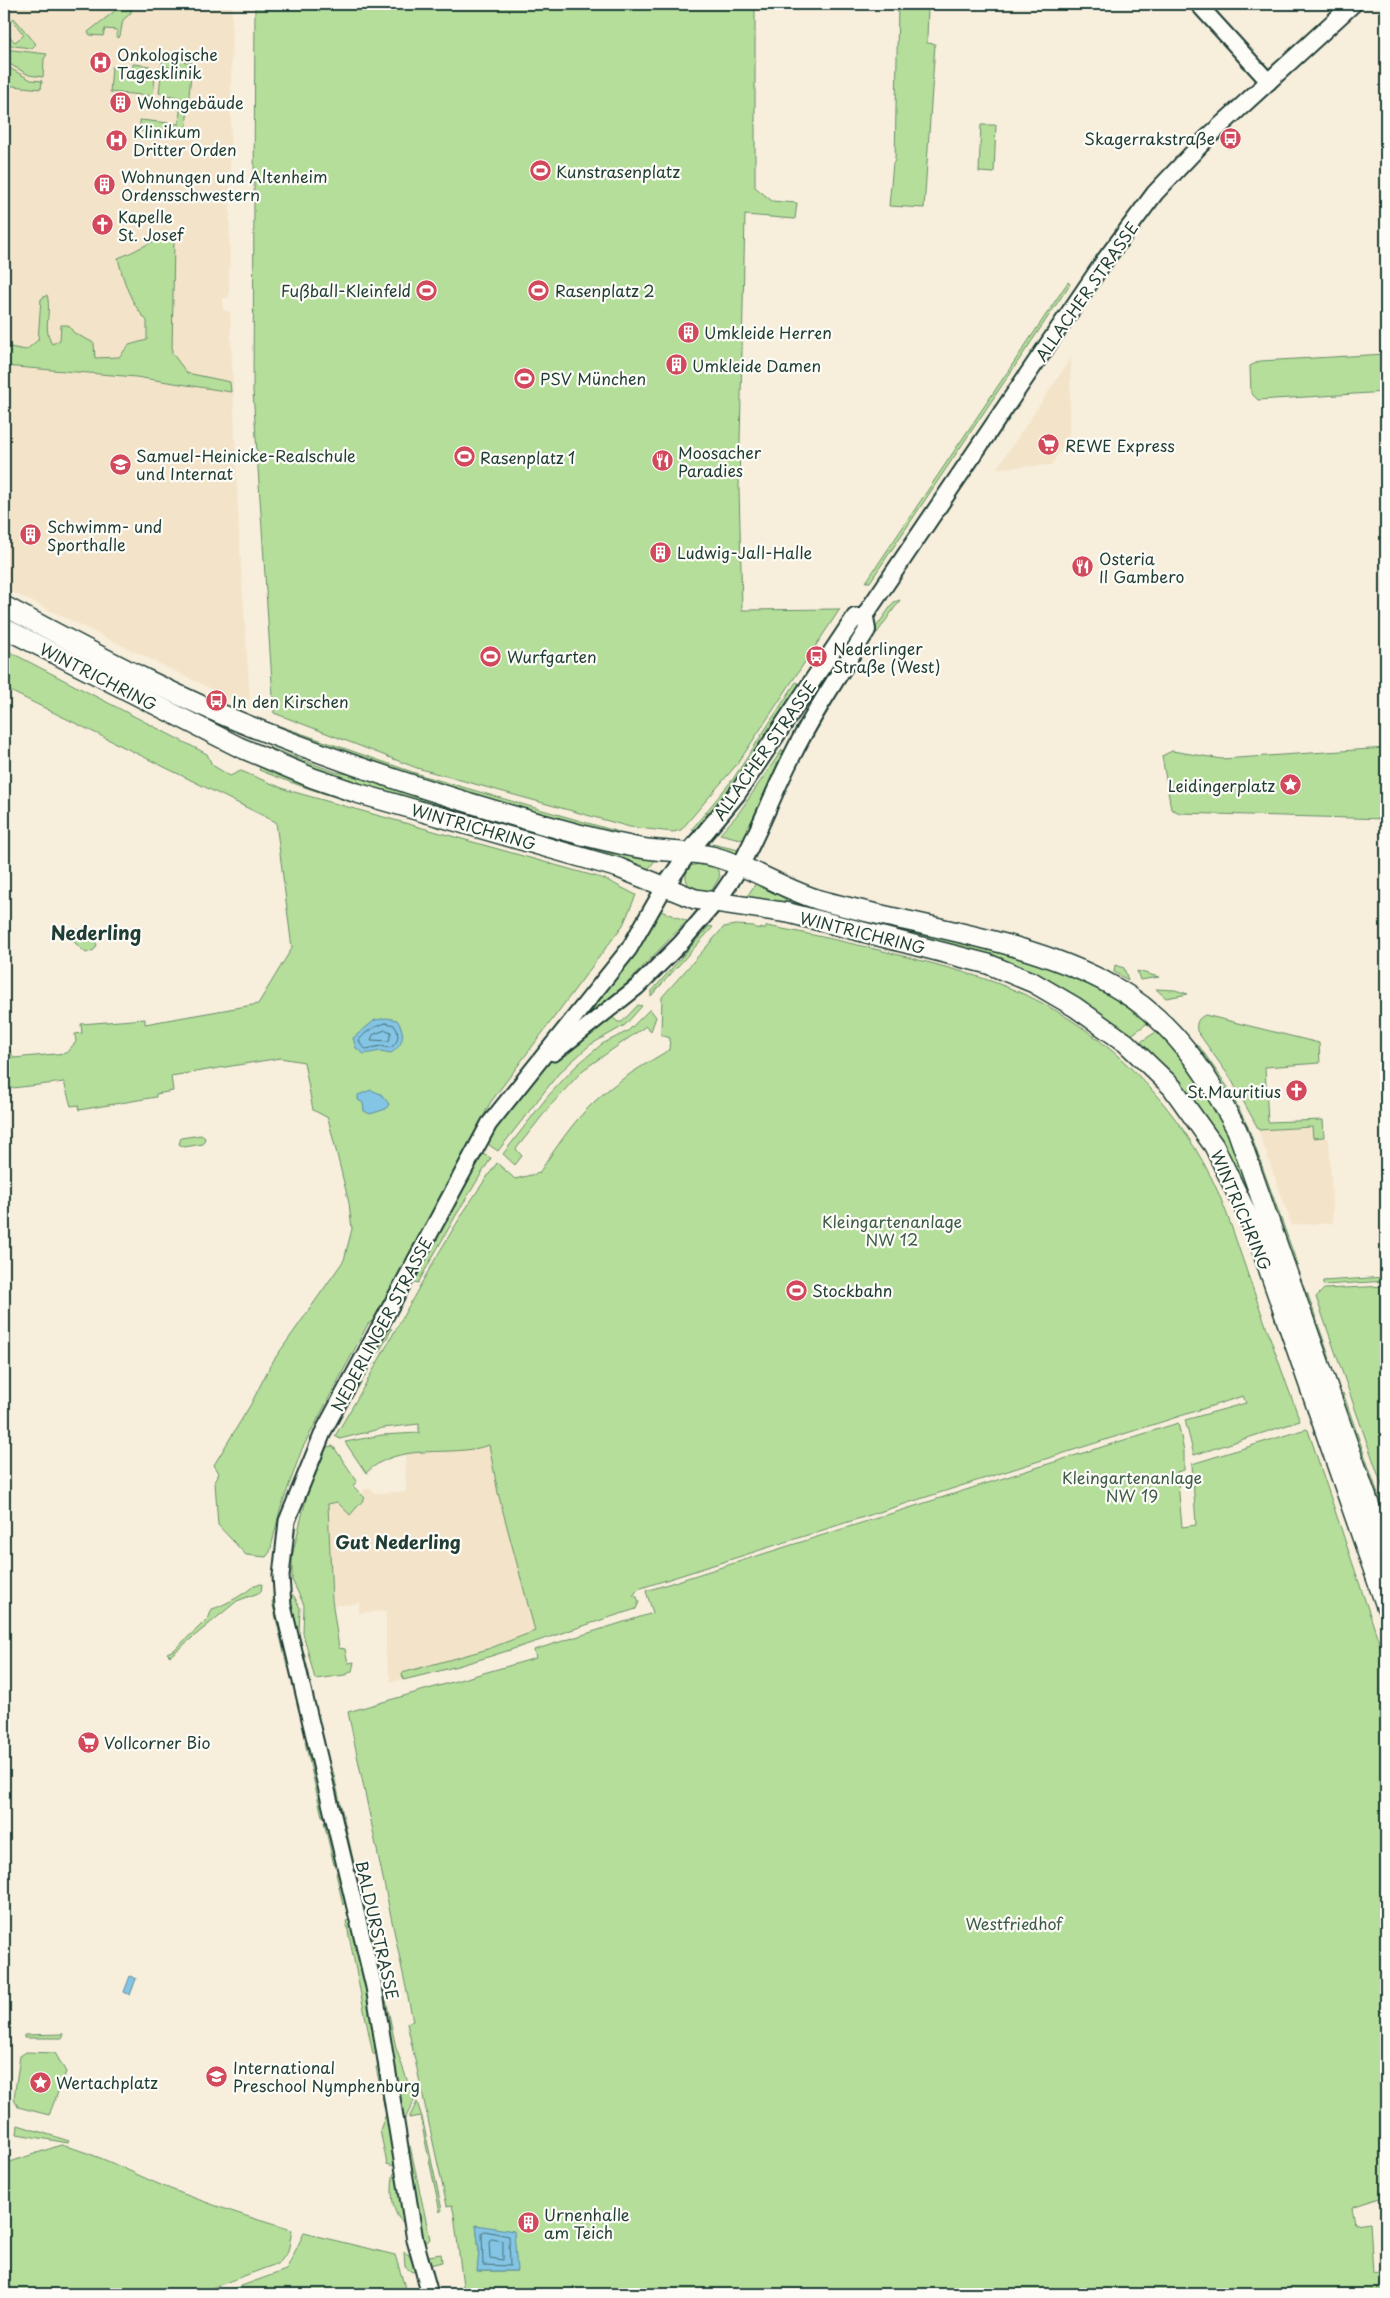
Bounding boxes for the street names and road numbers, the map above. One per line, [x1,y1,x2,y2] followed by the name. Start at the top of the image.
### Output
[1029,216,1143,366] street label: ALLACHER STRASSE
[36,636,162,716] street label: WINTRICHRING
[707,675,821,825] street label: ALLACHER STRASSE
[409,797,539,855] street label: WINTRICHRING
[797,905,929,959] street label: WINTRICHRING
[1206,1146,1278,1274] street label: WINTRICHRING
[325,1232,437,1416] street label: NEDERLINGER STRASSE
[350,1858,406,2002] street label: BALDURSTRASSE

